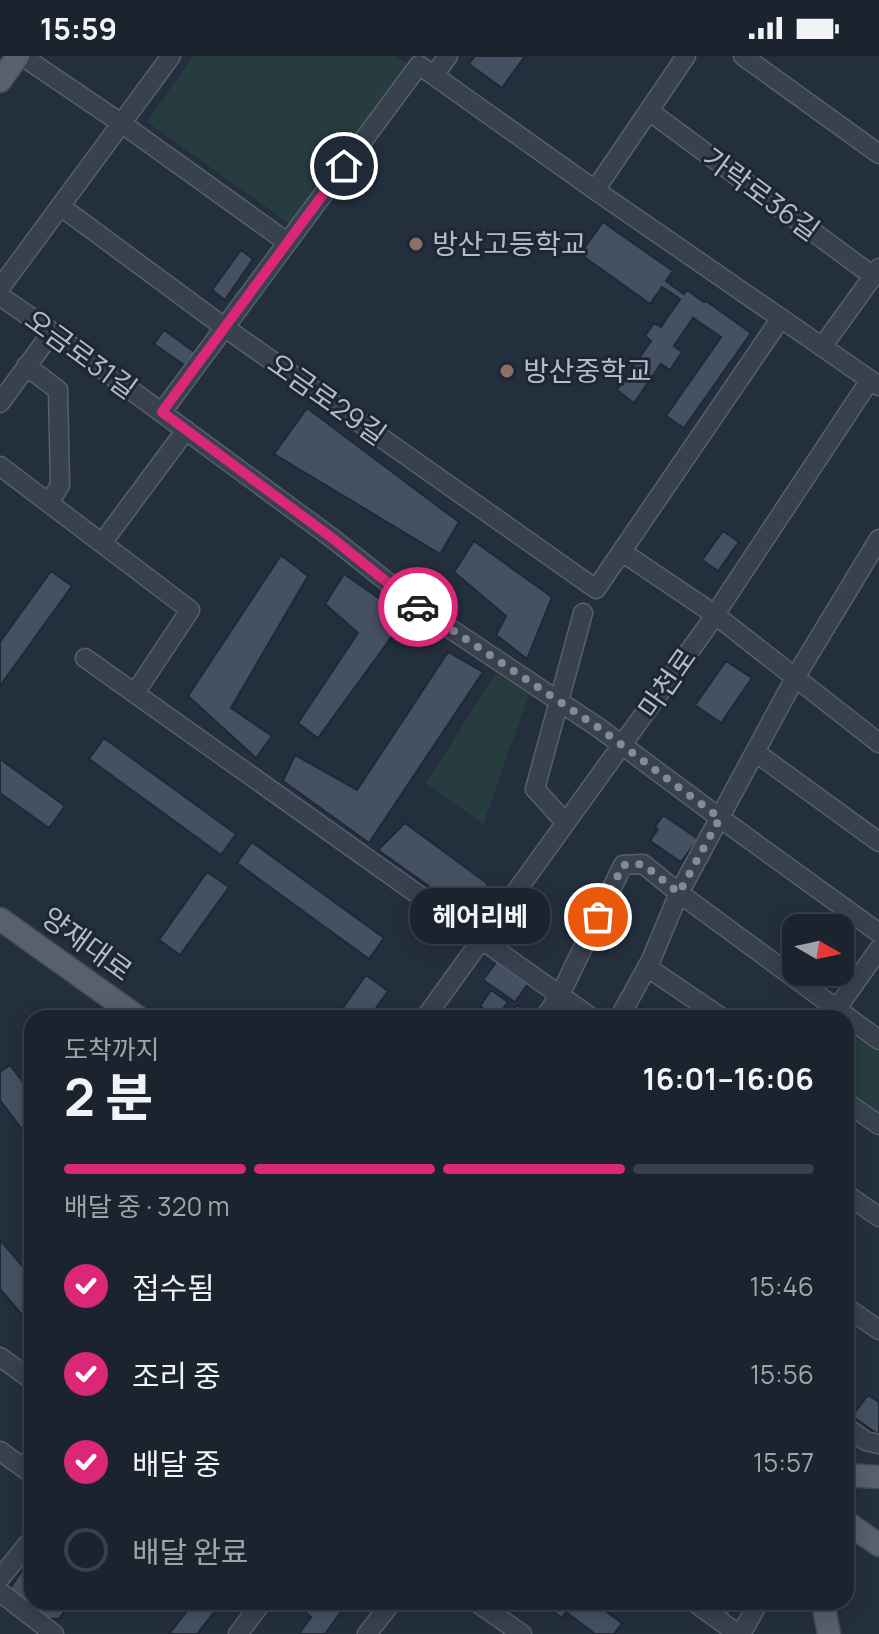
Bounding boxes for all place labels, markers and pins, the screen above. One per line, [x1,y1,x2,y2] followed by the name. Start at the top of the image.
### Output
[310,132,378,200] pin
[432,224,587,262] place label: 방산고등학교
[407,235,425,253] marker: 방산고등학교
[523,351,652,389] place label: 방산중학교
[498,362,516,380] marker: 방산중학교
[564,883,632,951] pin
[410,889,550,945] callout: 헤어리베

